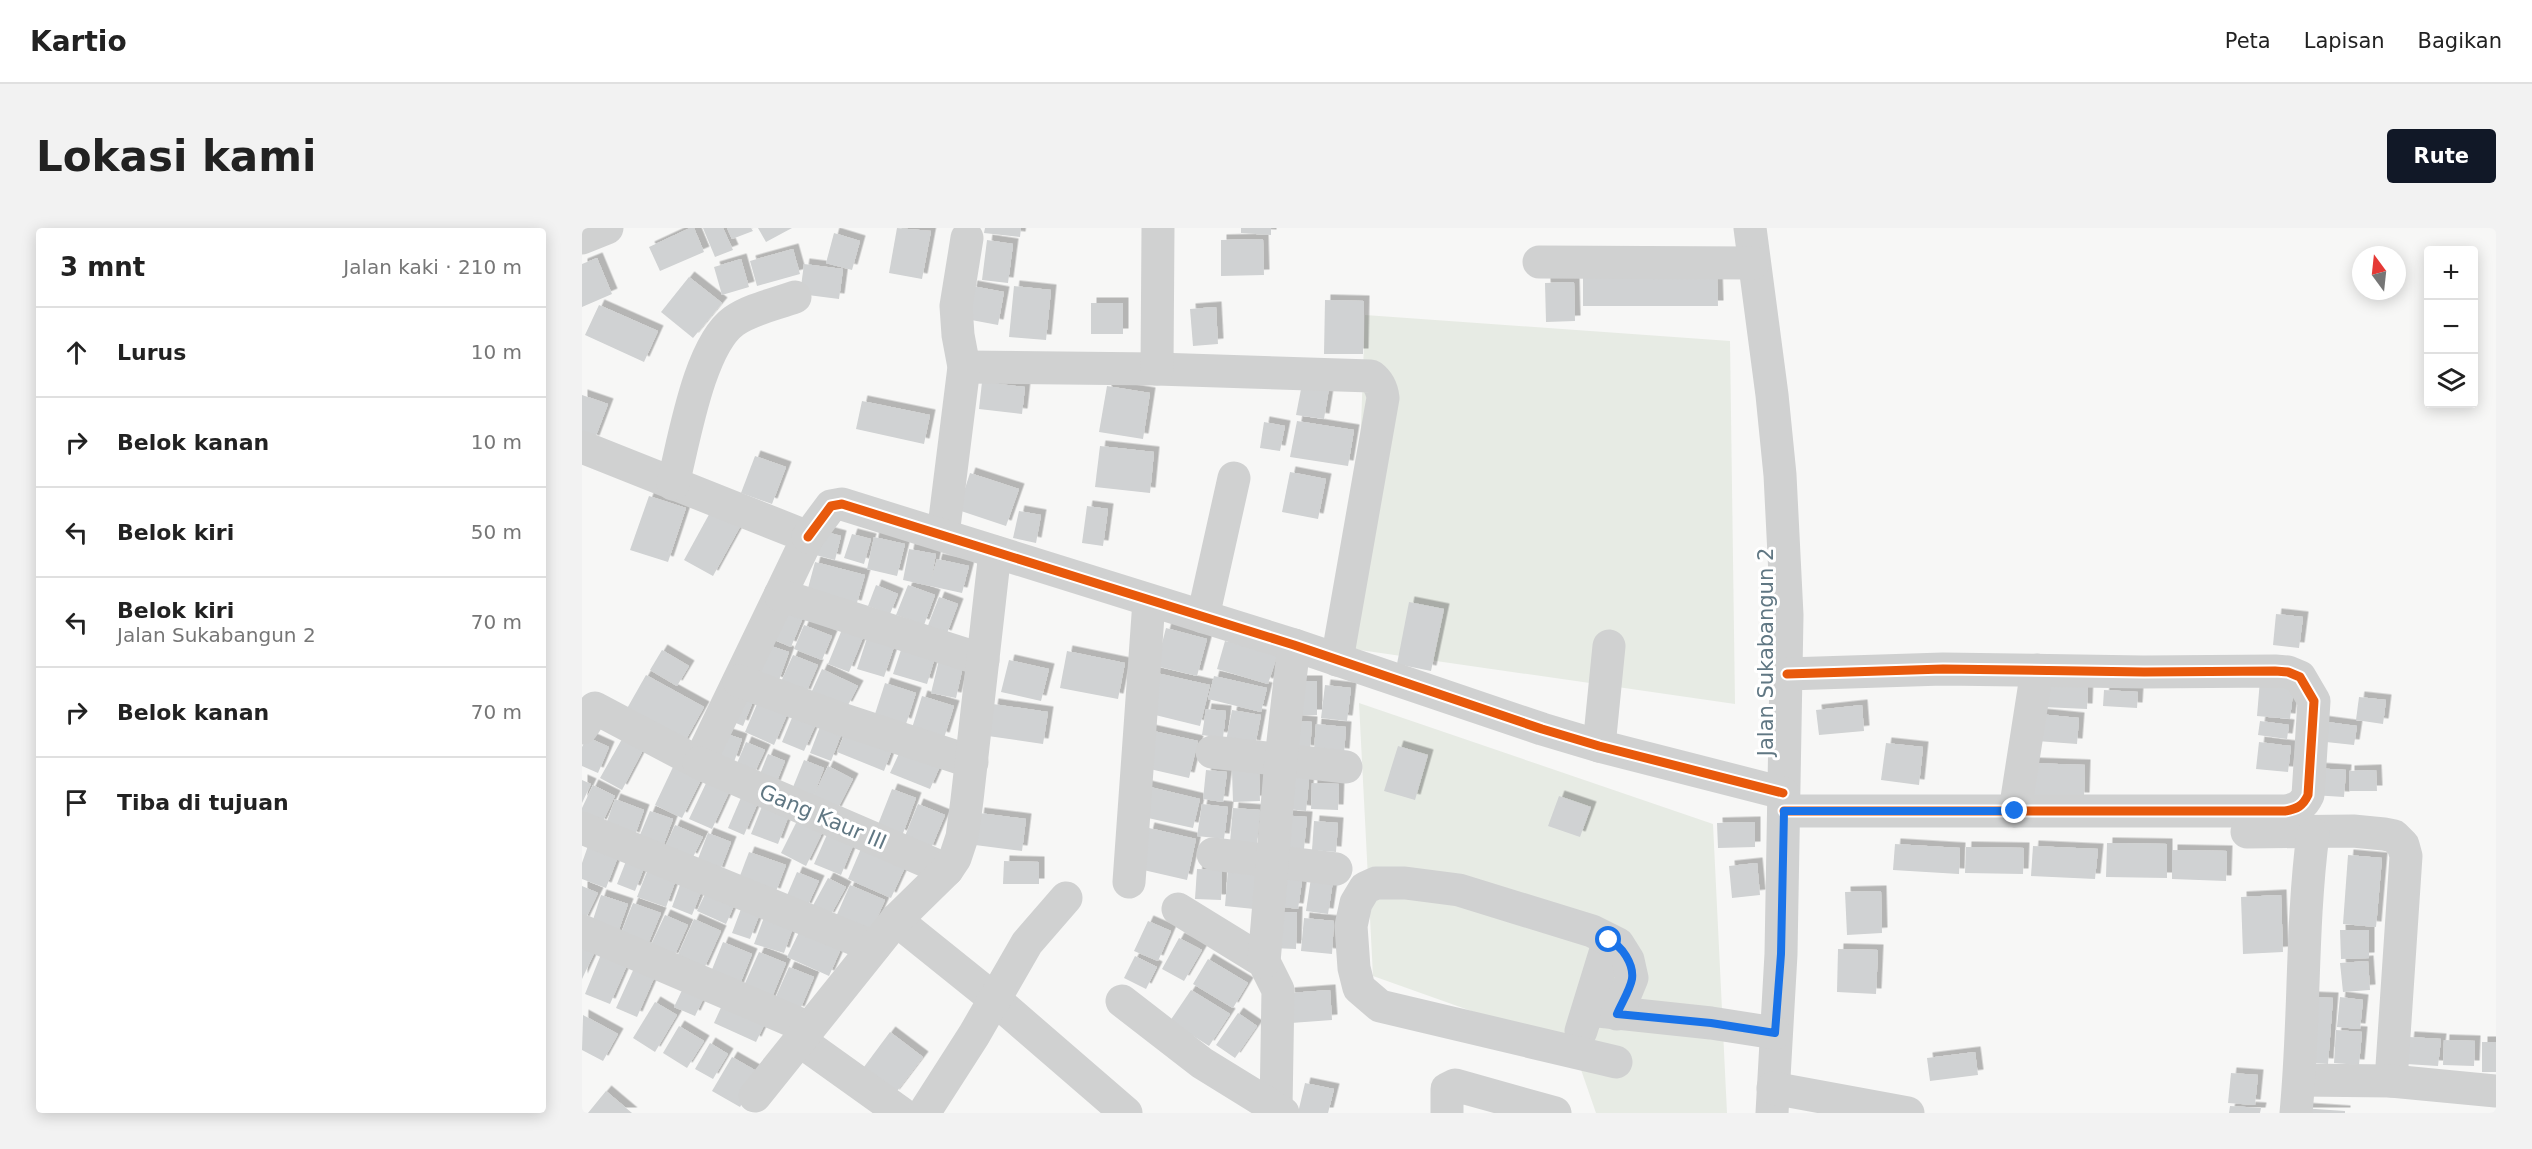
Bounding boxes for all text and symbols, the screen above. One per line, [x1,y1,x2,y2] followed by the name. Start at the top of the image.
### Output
[30,25,127,58] text: Kartio
[2225,29,2271,53] text: Peta
[2304,29,2385,53] text: Lapisan
[2418,29,2502,53] text: Bagikan
[2387,129,2496,183] button: Rute
[36,132,316,181] text: Lokasi kami
[2352,246,2406,300] north arrow
[2424,246,2478,408] map controls
[2424,246,2478,300] button: +
[60,252,145,282] text: 3 mnt
[343,255,522,279] text: Jalan kaki · 210 m
[2424,300,2478,354] button: −
[60,336,93,369] icon: ahead
[117,340,186,365] text: Lurus
[471,340,522,364] text: 10 m
[2424,354,2478,408] button: layers
[60,426,93,459] icon: right
[117,430,269,455] text: Belok kanan
[471,430,522,454] text: 10 m
[60,516,93,549] icon: left
[117,520,234,545] text: Belok kiri
[471,520,522,544] text: 50 m
[1754,548,1778,758] street label: Jalan Sukabangun 2
[117,598,234,623] text: Belok kiri
[60,606,93,639] icon: left
[471,610,522,634] text: 70 m
[117,623,316,647] text: Jalan Sukabangun 2
[60,696,93,729] icon: right
[117,700,269,725] text: Belok kanan
[471,700,522,724] text: 70 m
[756,779,890,855] street label: Gang Kaur III
[60,786,93,819] icon: arrive
[117,790,289,815] text: Tiba di tujuan
[2001,797,2027,823] route end
[1595,926,1621,952] route start

